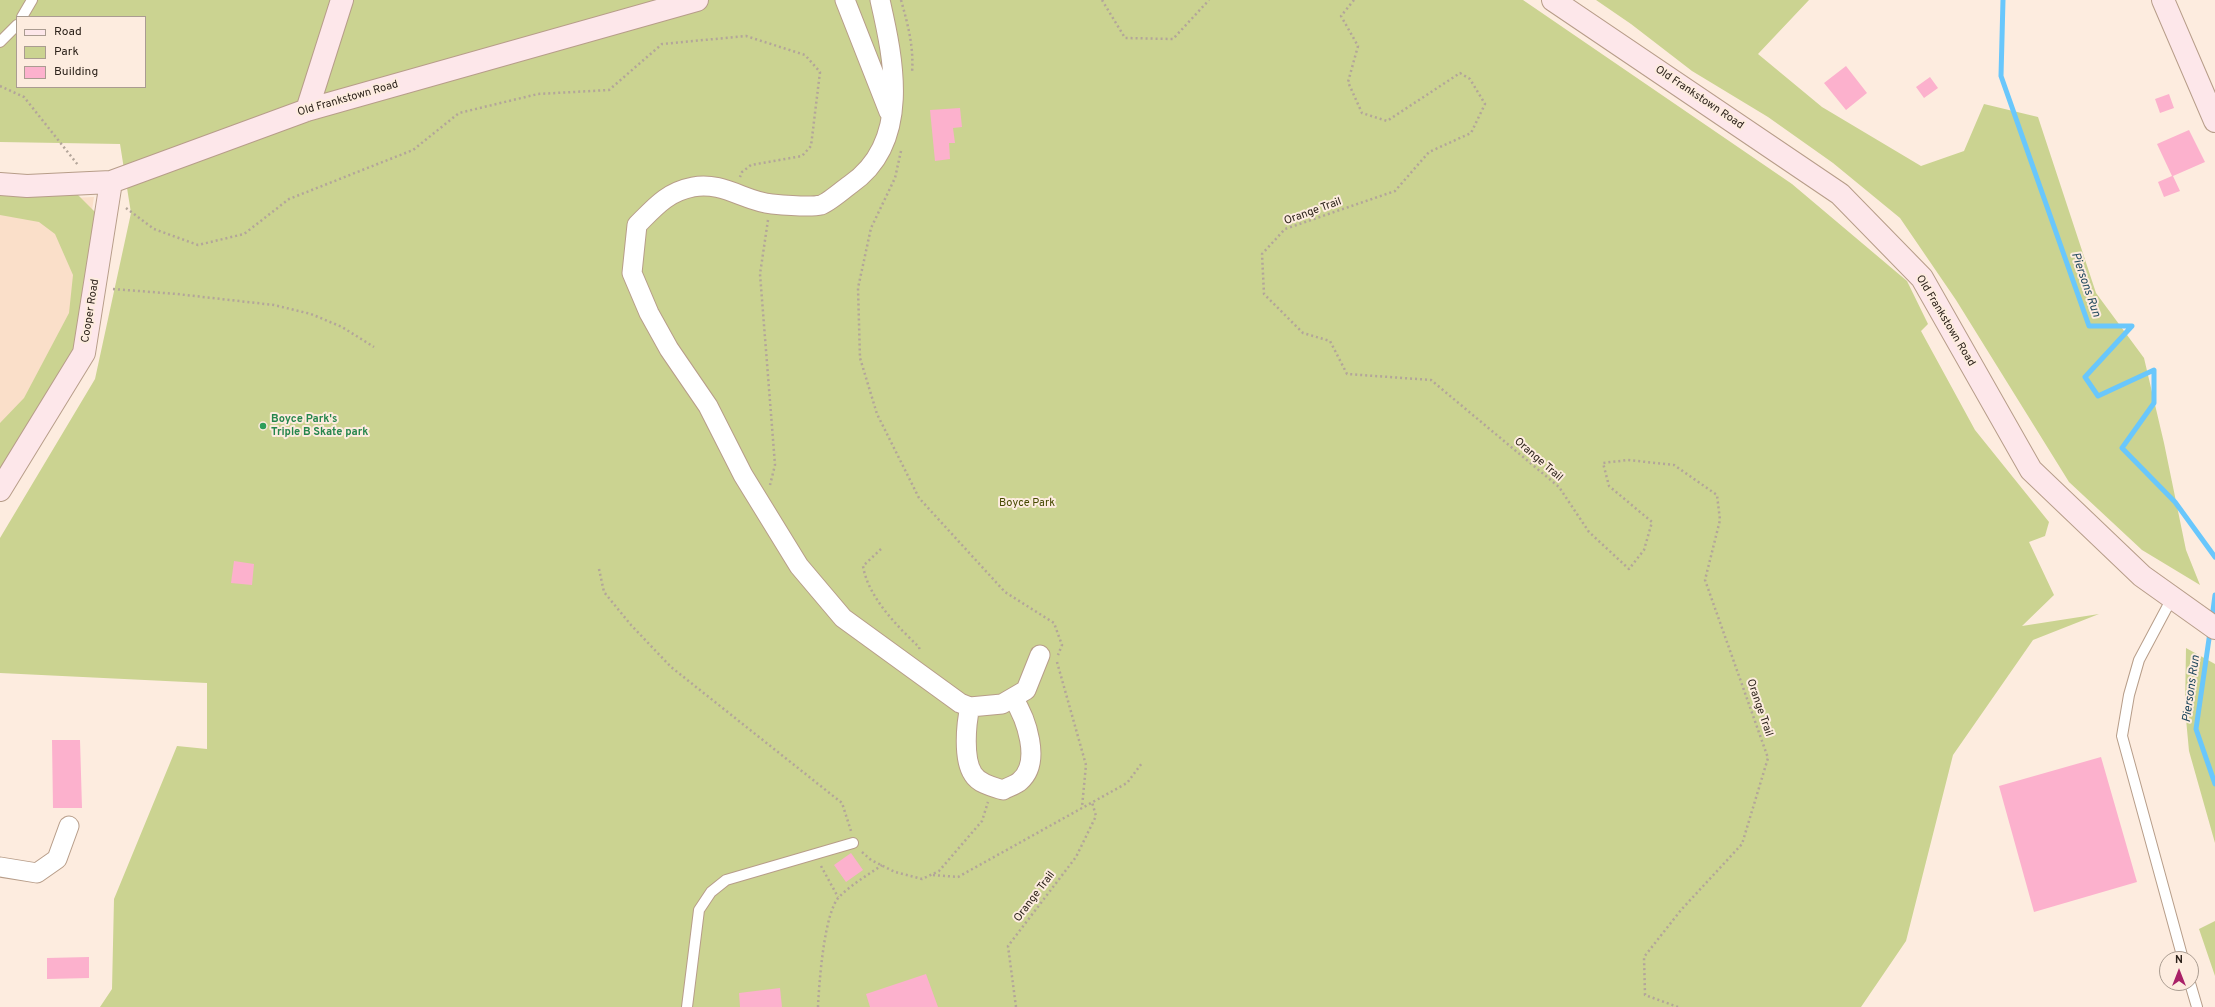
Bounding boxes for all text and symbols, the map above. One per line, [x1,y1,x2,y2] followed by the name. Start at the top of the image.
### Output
[16,16,146,88] legend
[54,24,82,40] text: Road
[54,44,79,60] text: Park
[1652,63,1746,133] street label: Old Frankstown Road
[54,64,98,80] text: Building
[296,78,400,120] street label: Old Frankstown Road
[1283,196,1343,228] street label: Orange Trail
[2067,251,2103,319] water label: Piersons Run
[1913,273,1977,369] street label: Old Frankstown Road
[79,278,103,344] street label: Cooper Road
[271,413,368,439] place label: Boyce Park's Triple B Skate park
[258,421,268,431] marker: Boyce Park's Triple B Skate park
[1511,435,1565,485] street label: Orange Trail
[999,497,1055,511] park label: Boyce Park
[2180,654,2204,724] water label: Piersons Run
[1743,677,1775,739] street label: Orange Trail
[1012,869,1058,925] street label: Orange Trail
[2159,951,2199,991] north arrow
[2175,953,2183,967] text: N

